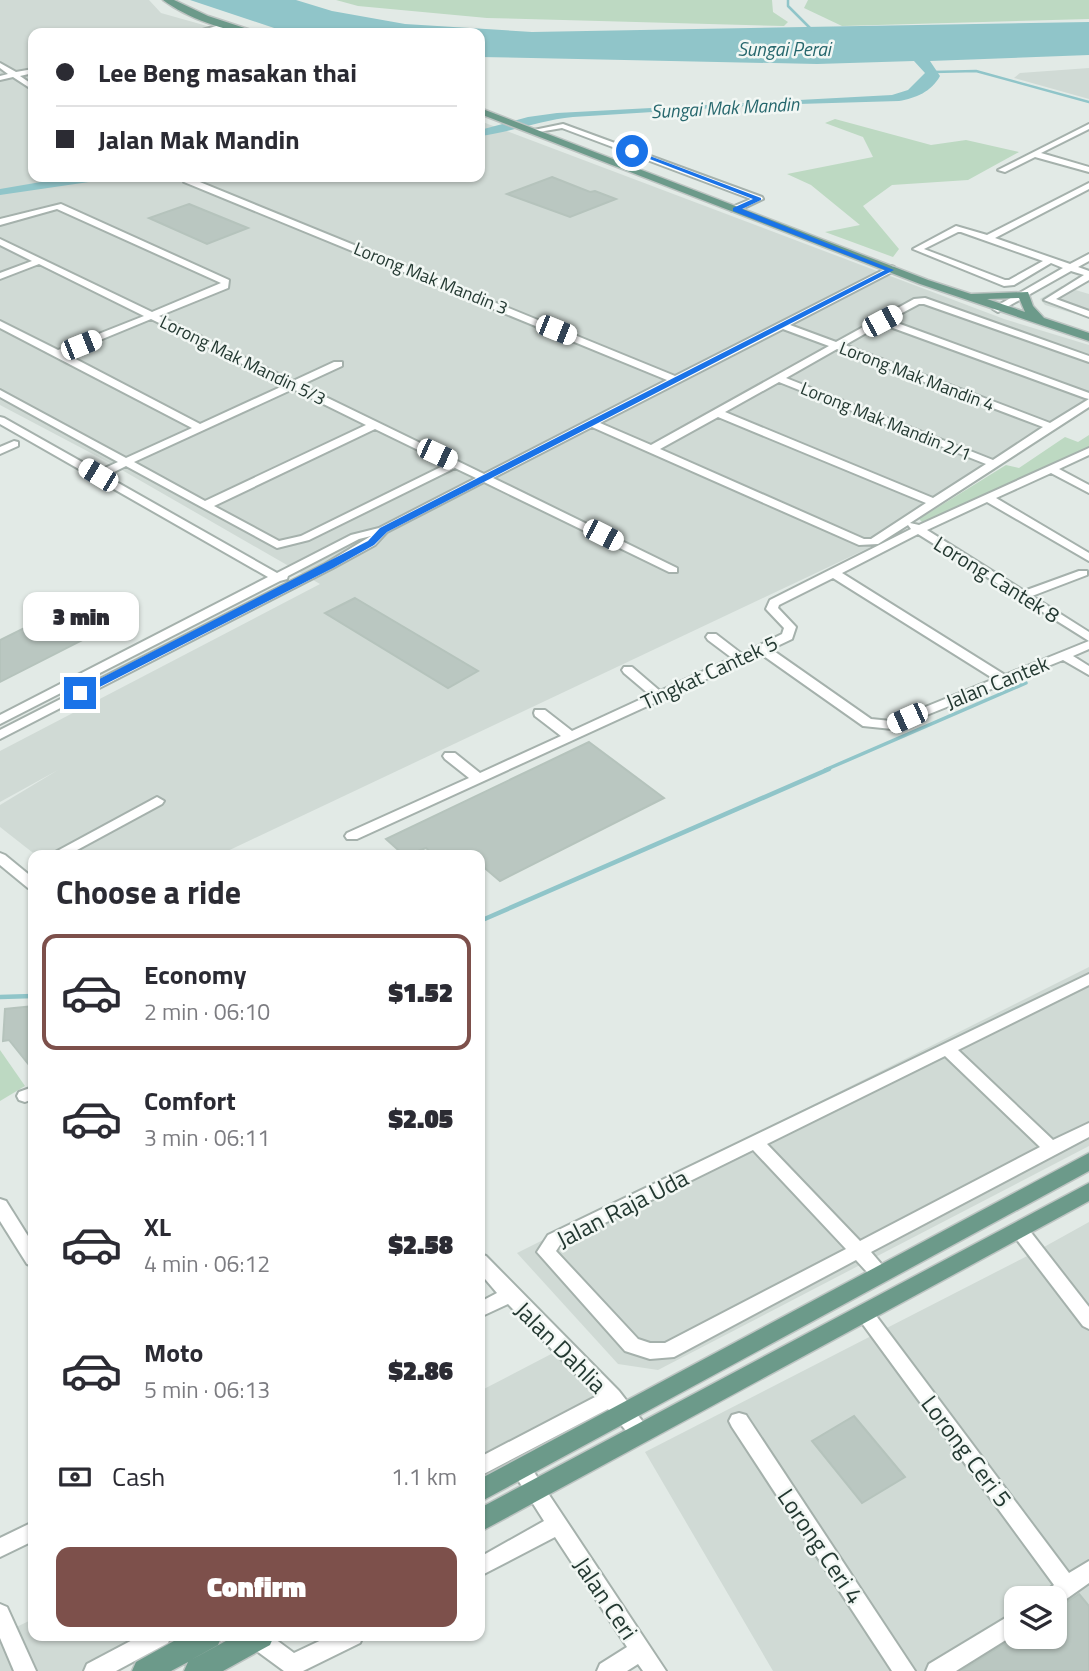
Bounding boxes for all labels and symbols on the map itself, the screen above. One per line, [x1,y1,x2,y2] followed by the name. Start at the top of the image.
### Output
[737,34,833,63] water label: Sungai Perai
[650,89,800,125] water label: Sungai Mak Mandin
[616,135,648,167] route start
[350,235,512,321] street label: Lorong Mak Mandin 3
[859,302,906,340] car
[155,308,331,412] street label: Lorong Mak Mandin 5/3
[533,312,580,348] car
[58,327,105,363] car
[836,334,998,418] street label: Lorong Mak Mandin 4
[797,374,975,468] street label: Lorong Mak Mandin 2/1
[414,436,461,472] car
[75,455,122,495] car
[580,516,627,554] car
[928,527,1067,631] street label: Lorong Cantek 8
[22,592,138,640] callout: 3 min
[635,626,783,718] street label: Tingkat Cantek 5
[940,647,1054,717] street label: Jalan Cantek
[64,677,96,709] route end
[884,700,931,736] car
[550,1159,694,1257] street label: Jalan Raja Uda
[507,1293,615,1401] street label: Jalan Dahlia
[913,1387,1021,1515] street label: Lorong Ceri 5
[769,1481,873,1611] street label: Lorong Ceri 4
[565,1549,647,1647] street label: Jalan Ceri

